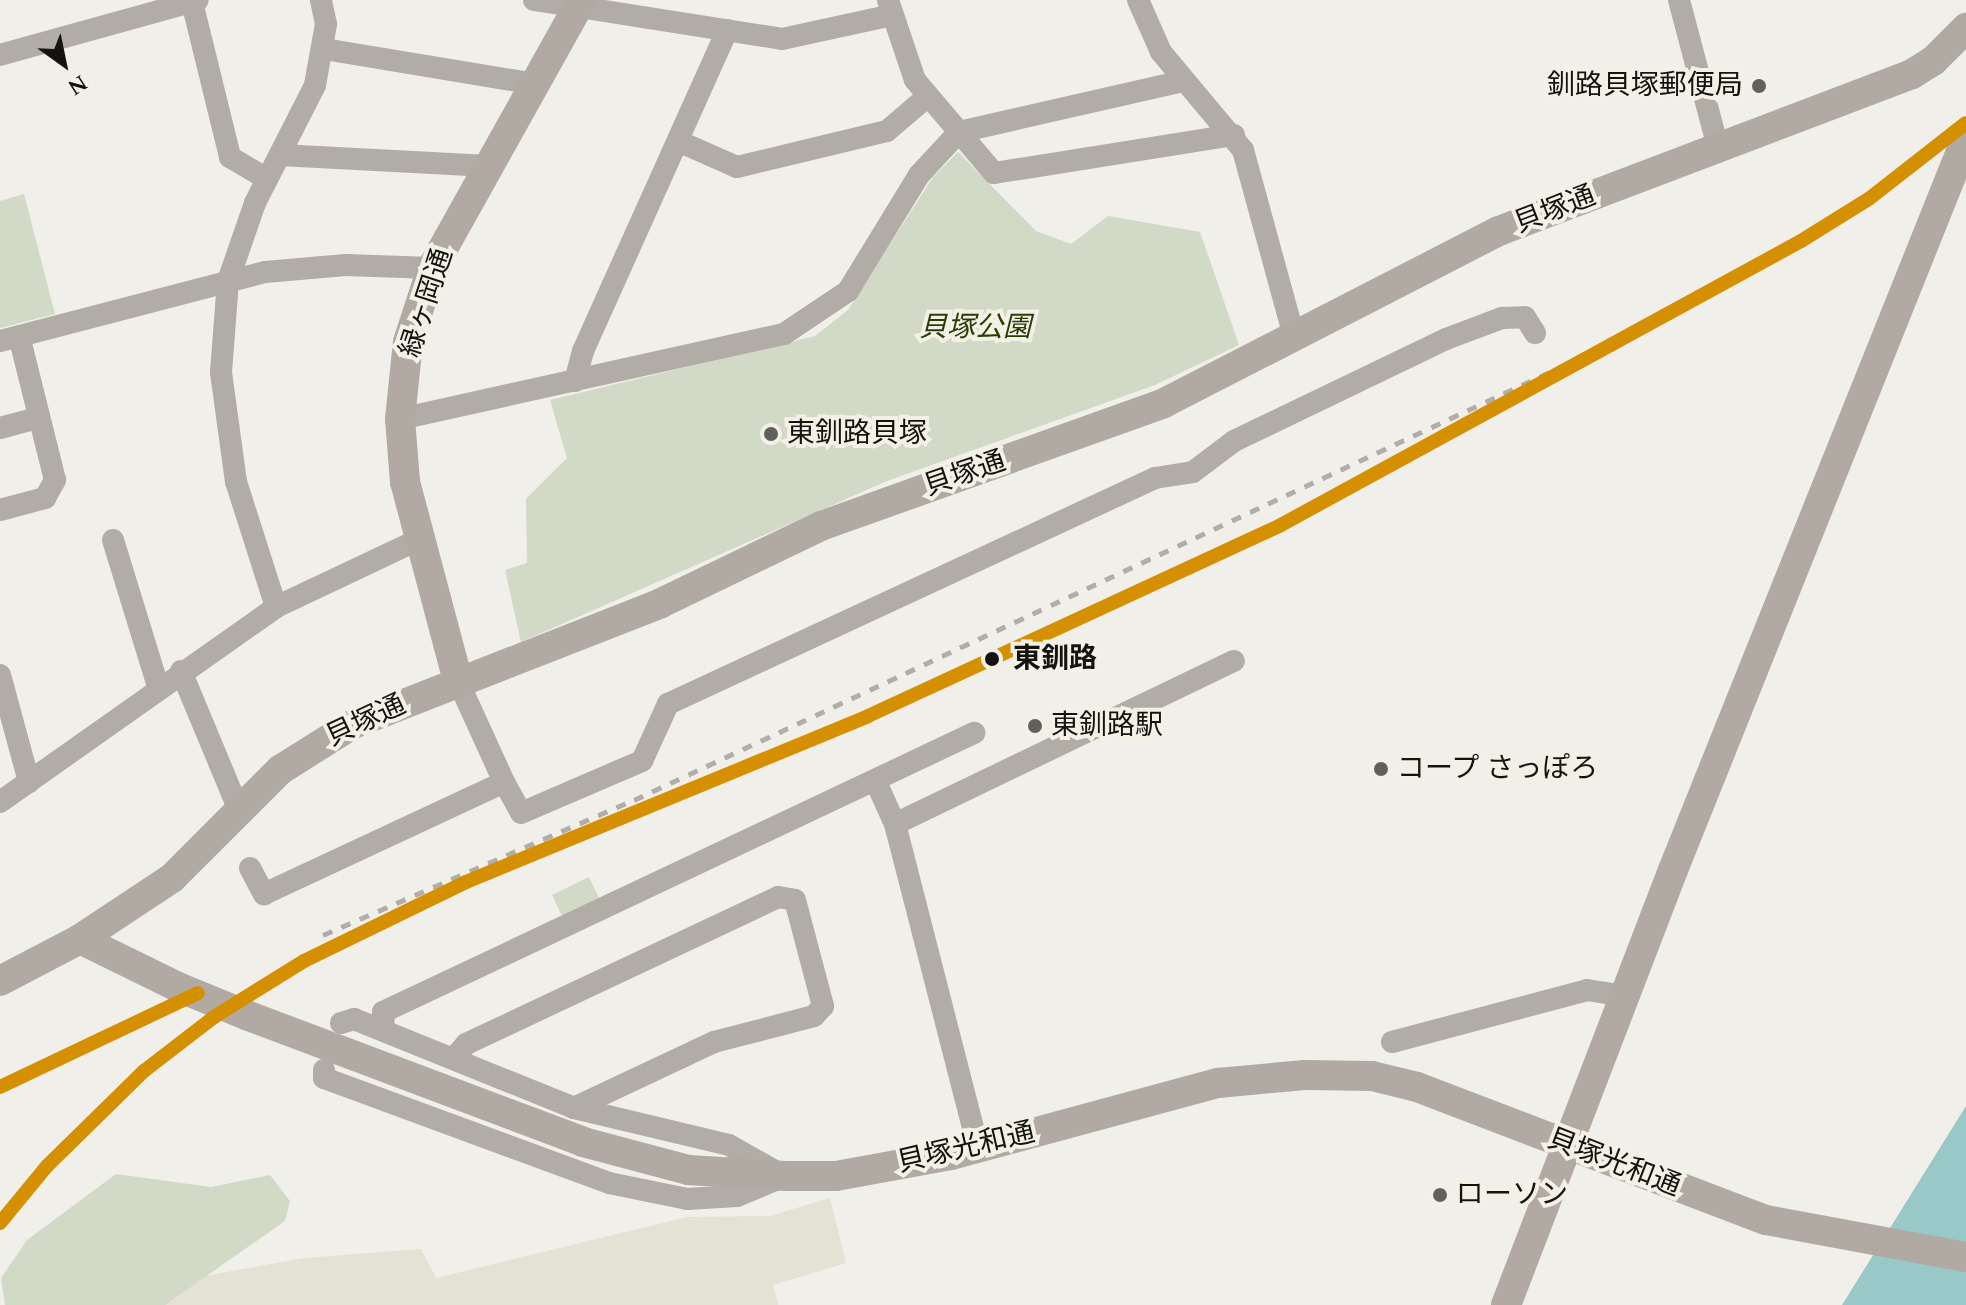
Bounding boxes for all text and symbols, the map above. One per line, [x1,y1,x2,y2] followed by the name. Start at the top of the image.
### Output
[24,24,104,104] north arrow
[61,66,94,103] text: N
[1547,69,1743,103] place label: 釧路貝塚郵便局
[1750,77,1768,95] marker: 釧路貝塚郵便局
[1510,179,1600,241] street label: 貝塚通
[394,245,460,361] street label: 緑ヶ岡通
[919,311,1031,345] park label: 貝塚公園
[787,417,927,451] place label: 東釧路貝塚
[762,425,780,443] marker: 東釧路貝塚
[920,444,1010,504] street label: 貝塚通
[1013,642,1097,676] place label: 東釧路
[978,645,1006,673] marker: 東釧路
[321,688,411,754] street label: 貝塚通
[1051,709,1163,743] place label: 東釧路駅
[1026,717,1044,735] marker: 東釧路駅
[1397,752,1600,786] place label: コープ さっぽろ
[1372,760,1390,778] marker: コープ さっぽろ
[894,1116,1038,1180] street label: 貝塚光和通
[1543,1122,1685,1204] street label: 貝塚光和通
[1456,1178,1568,1212] place label: ローソン
[1431,1186,1449,1204] marker: ローソン

